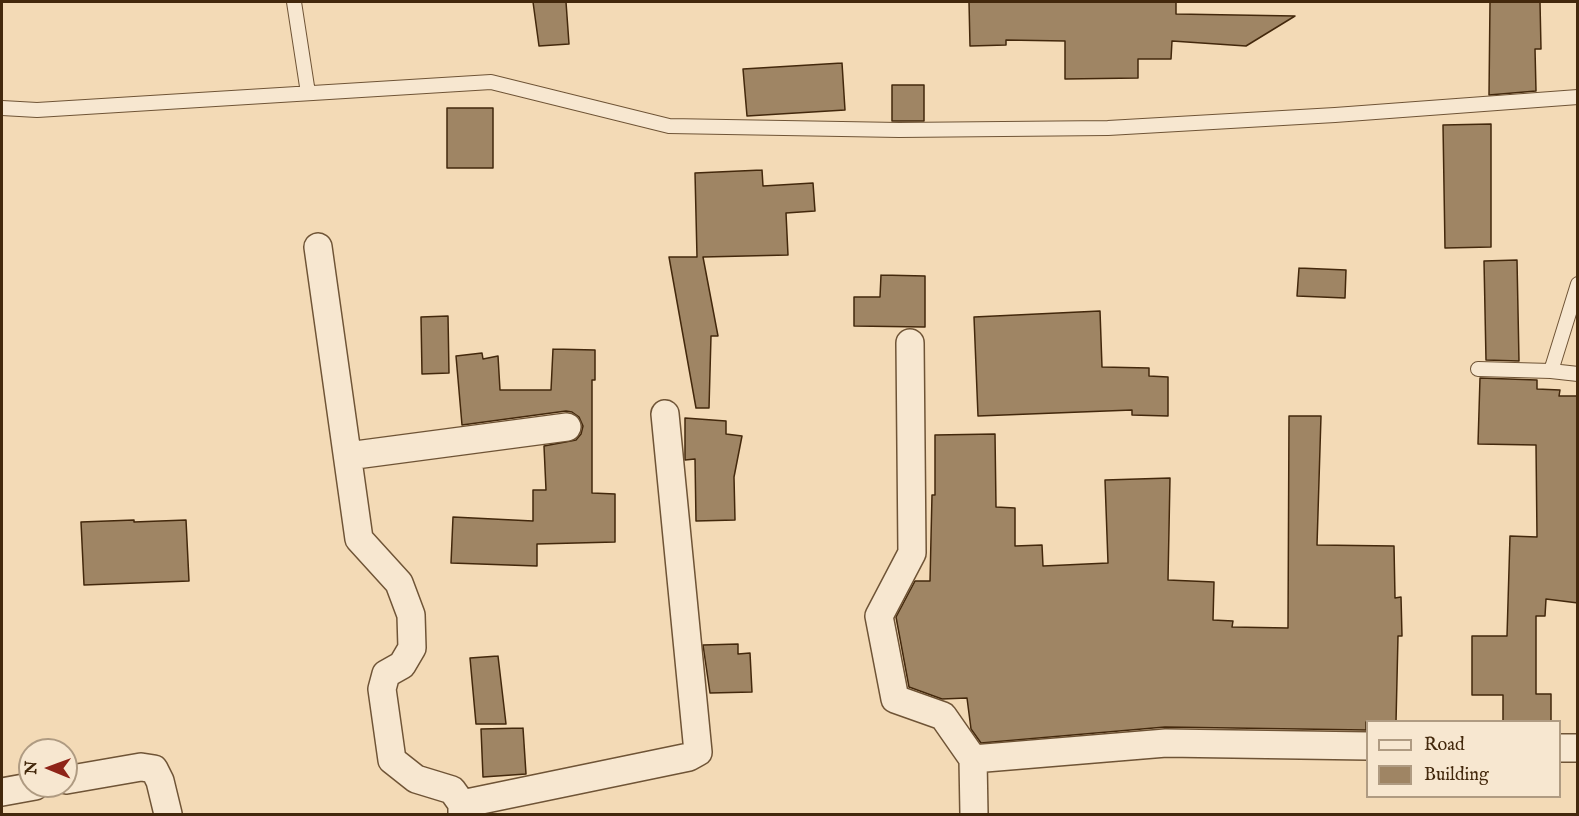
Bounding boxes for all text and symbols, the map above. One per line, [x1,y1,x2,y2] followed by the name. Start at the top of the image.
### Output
[1366,720,1561,798] legend
[1424,734,1465,757] text: Road
[18,738,78,798] north arrow
[22,761,42,775] text: N
[1424,764,1489,787] text: Building

